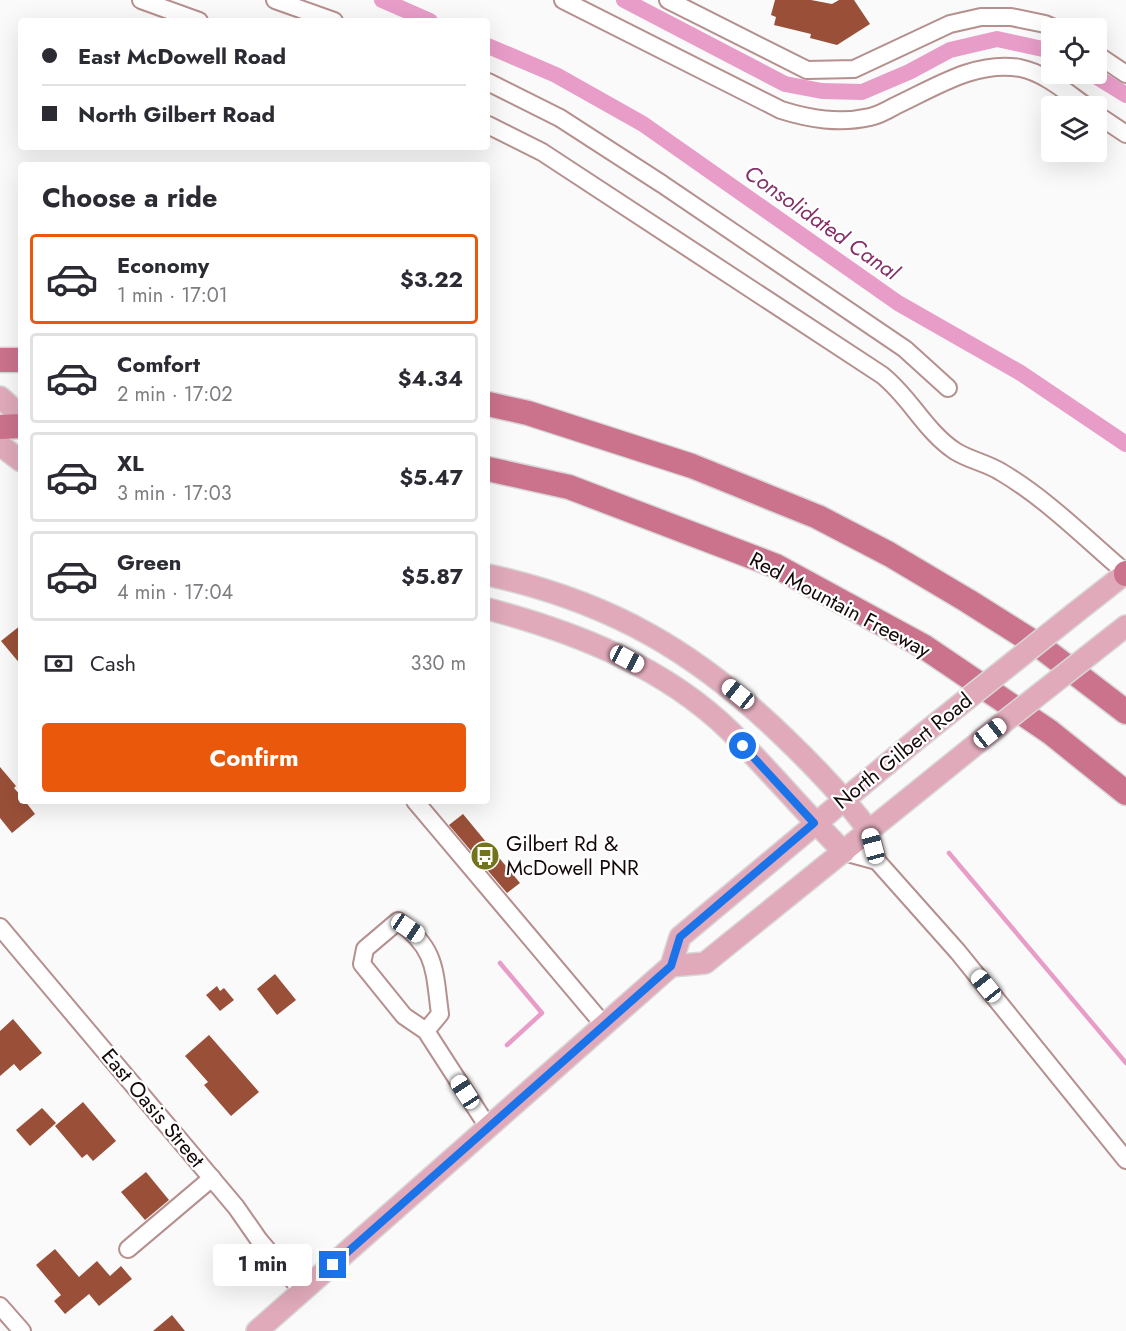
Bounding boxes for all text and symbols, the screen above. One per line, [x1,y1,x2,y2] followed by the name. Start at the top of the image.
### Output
[1041,18,1107,162] map controls
[1041,18,1107,84] button: locate
[78,40,286,72] text: East McDowell Road
[1041,96,1107,162] button: layers
[78,98,275,130] text: North Gilbert Road
[738,157,907,288] water label: Consolidated Canal
[42,178,217,217] text: Choose a ride
[117,249,209,281] text: Economy
[45,252,99,306] icon: car
[400,263,463,295] text: $3.22
[117,281,228,310] text: 1 min · 17:01
[117,348,200,380] text: Comfort
[45,351,99,405] icon: car
[398,362,463,394] text: $4.34
[117,380,233,409] text: 2 min · 17:02
[117,447,144,479] text: XL
[45,450,99,504] icon: car
[399,461,463,493] text: $5.47
[117,479,232,508] text: 3 min · 17:03
[744,545,936,666] street label: Red Mountain Freeway
[117,546,181,578] text: Green
[45,549,99,603] icon: car
[401,560,463,592] text: $5.87
[117,578,233,607] text: 4 min · 17:04
[607,643,647,675] car
[42,647,75,680] icon: cash
[90,647,136,679] text: Cash
[411,649,466,678] text: 330 m
[718,676,758,712] car
[827,686,979,816] street label: North Gilbert Road
[970,715,1010,751] car
[42,723,466,792] button: Confirm
[729,732,756,759] route start
[860,826,886,866] car
[506,829,639,883] place label: Gilbert Rd & McDowell PNR
[469,840,501,872] bus stop icon: Gilbert Rd & McDowell PNR
[388,910,428,946] car
[968,966,1004,1006] car
[94,1042,212,1174] street label: East Oasis Street
[448,1072,482,1112] car
[213,1244,312,1286] callout: 1 min
[238,1250,287,1279] text: 1 min
[319,1251,346,1278] route end

